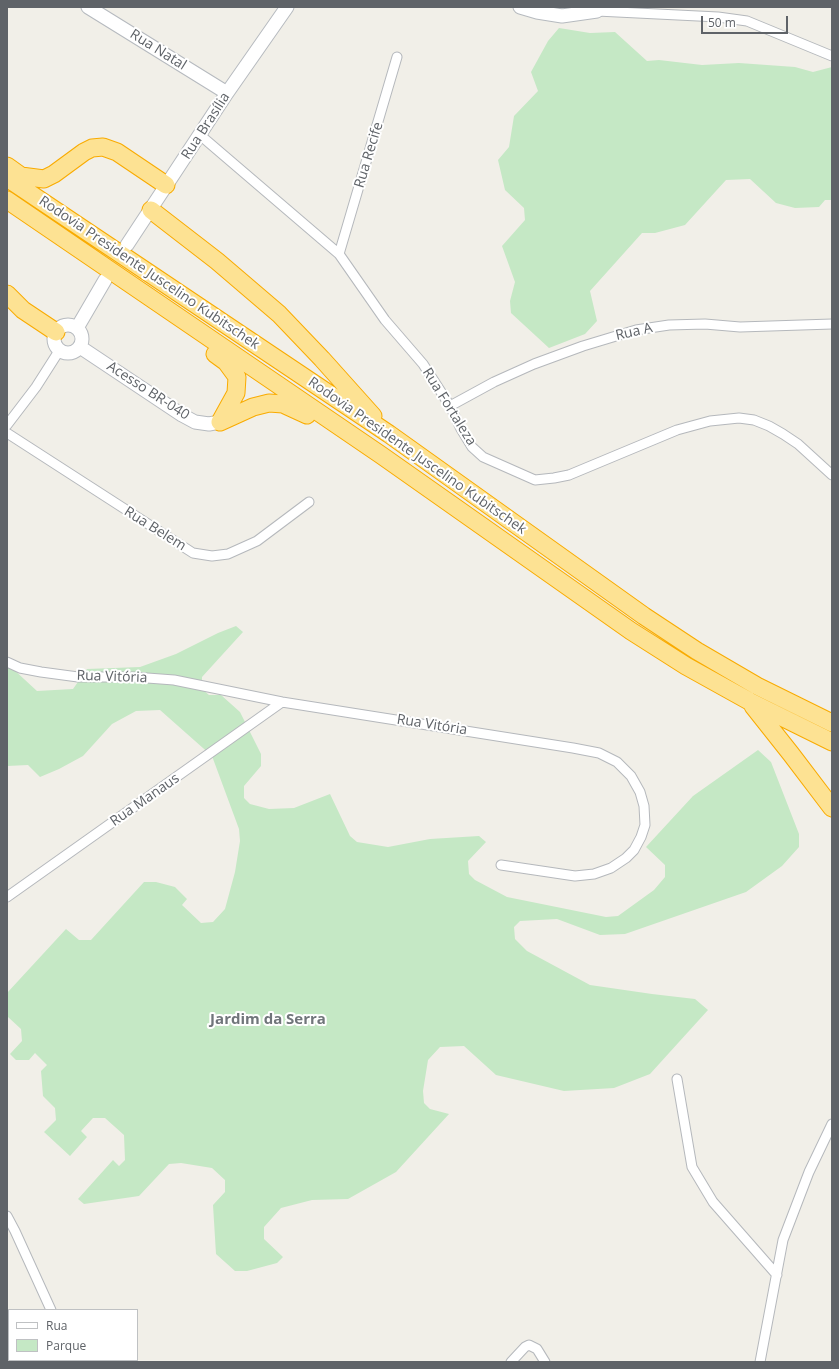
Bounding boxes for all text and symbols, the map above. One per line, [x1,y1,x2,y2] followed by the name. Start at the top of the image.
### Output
[703,8,790,34] scale bar
[708,14,736,31] text: 50 m
[127,26,189,74] street label: Rua Natal
[178,89,234,163] street label: Rua Brasília
[351,120,387,190] street label: Rua Recife
[36,193,262,353] street label: Rodovia Presidente Juscelino Kubitschek
[614,320,654,344] street label: Rua A
[104,358,192,424] street label: Acesso BR-040
[418,365,480,449] street label: Rua Fortaleza
[305,374,529,538] street label: Rodovia Presidente Juscelino Kubitschek
[121,503,189,555] street label: Rua Belem
[76,667,148,687] street label: Rua Vitória
[396,711,468,739] street label: Rua Vitória
[107,770,183,830] street label: Rua Manaus
[210,1011,326,1029] district label: Jardim da Serra
[8,1309,138,1361] legend
[46,1317,67,1334] text: Rua
[46,1337,86,1354] text: Parque

